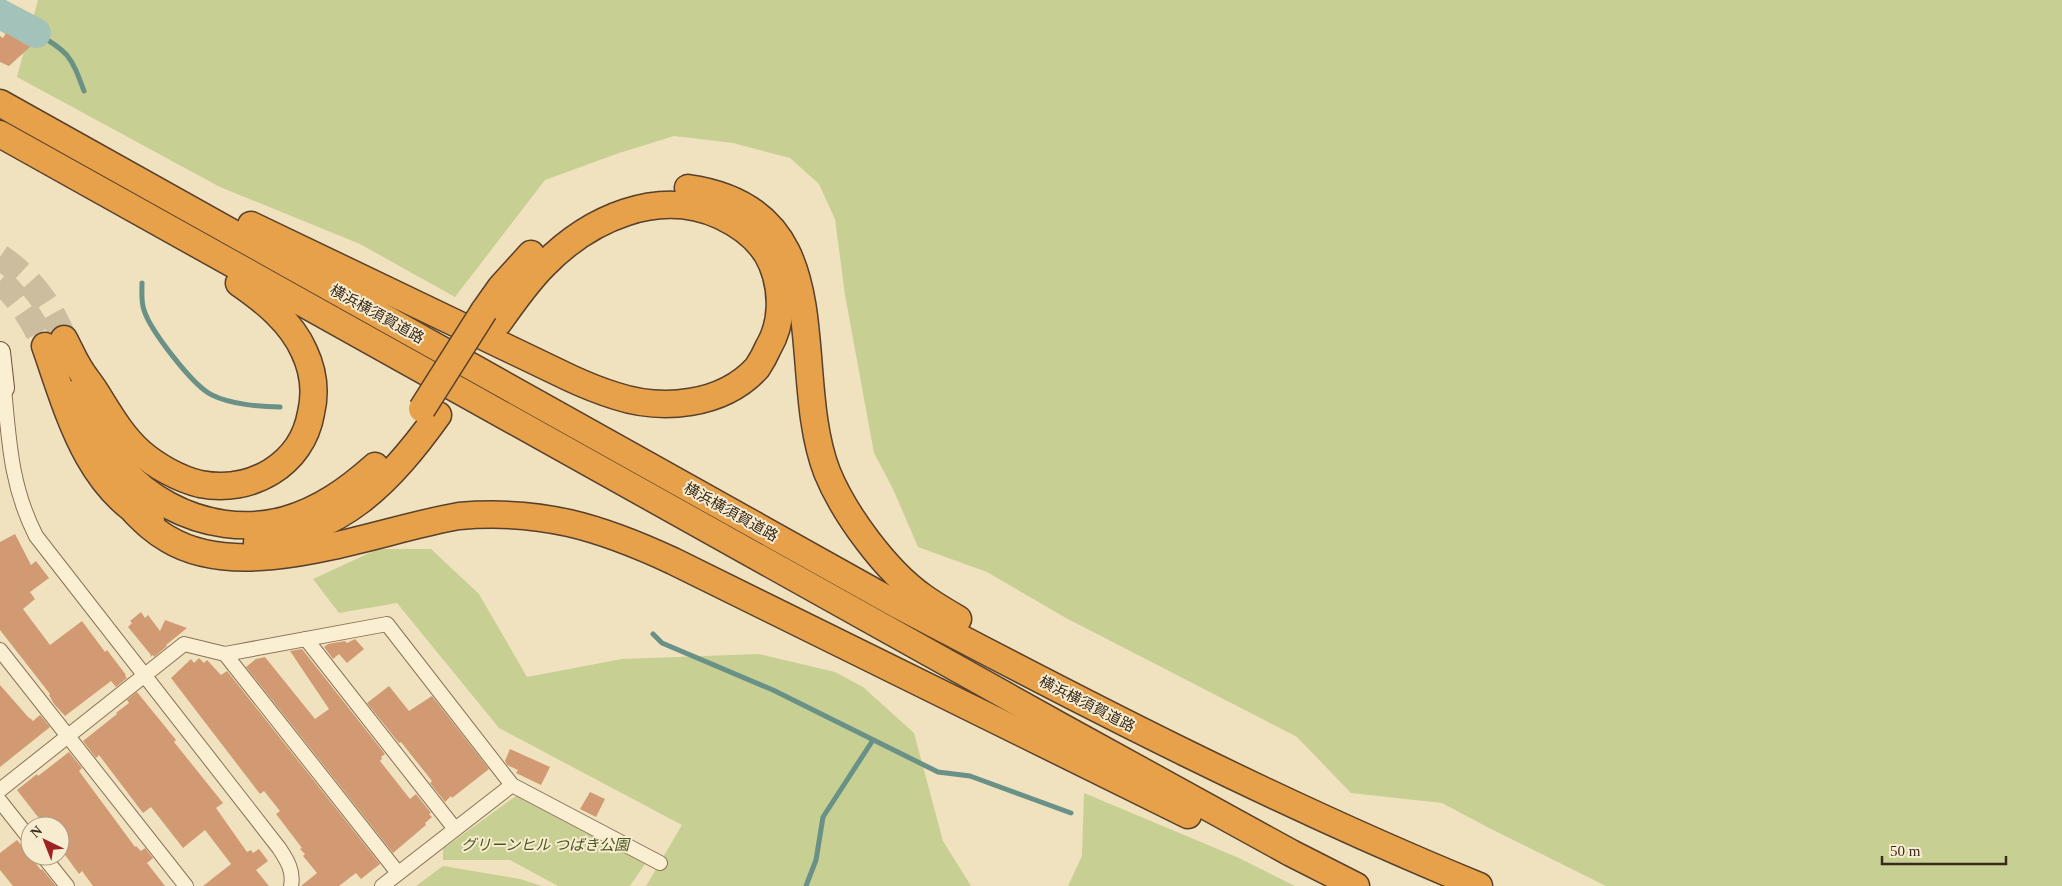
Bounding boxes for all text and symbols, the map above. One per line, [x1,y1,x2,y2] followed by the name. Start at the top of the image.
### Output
[327,282,427,346] street label: 横浜横須賀道路
[681,480,781,544] street label: 横浜横須賀道路
[1037,673,1137,735] street label: 横浜横須賀道路
[20,816,70,866] north arrow
[28,823,45,841] text: N
[1882,834,2006,866] scale bar
[461,837,631,853] park label: グリーンヒル つばき公園
[1890,843,1921,859] text: 50 m

